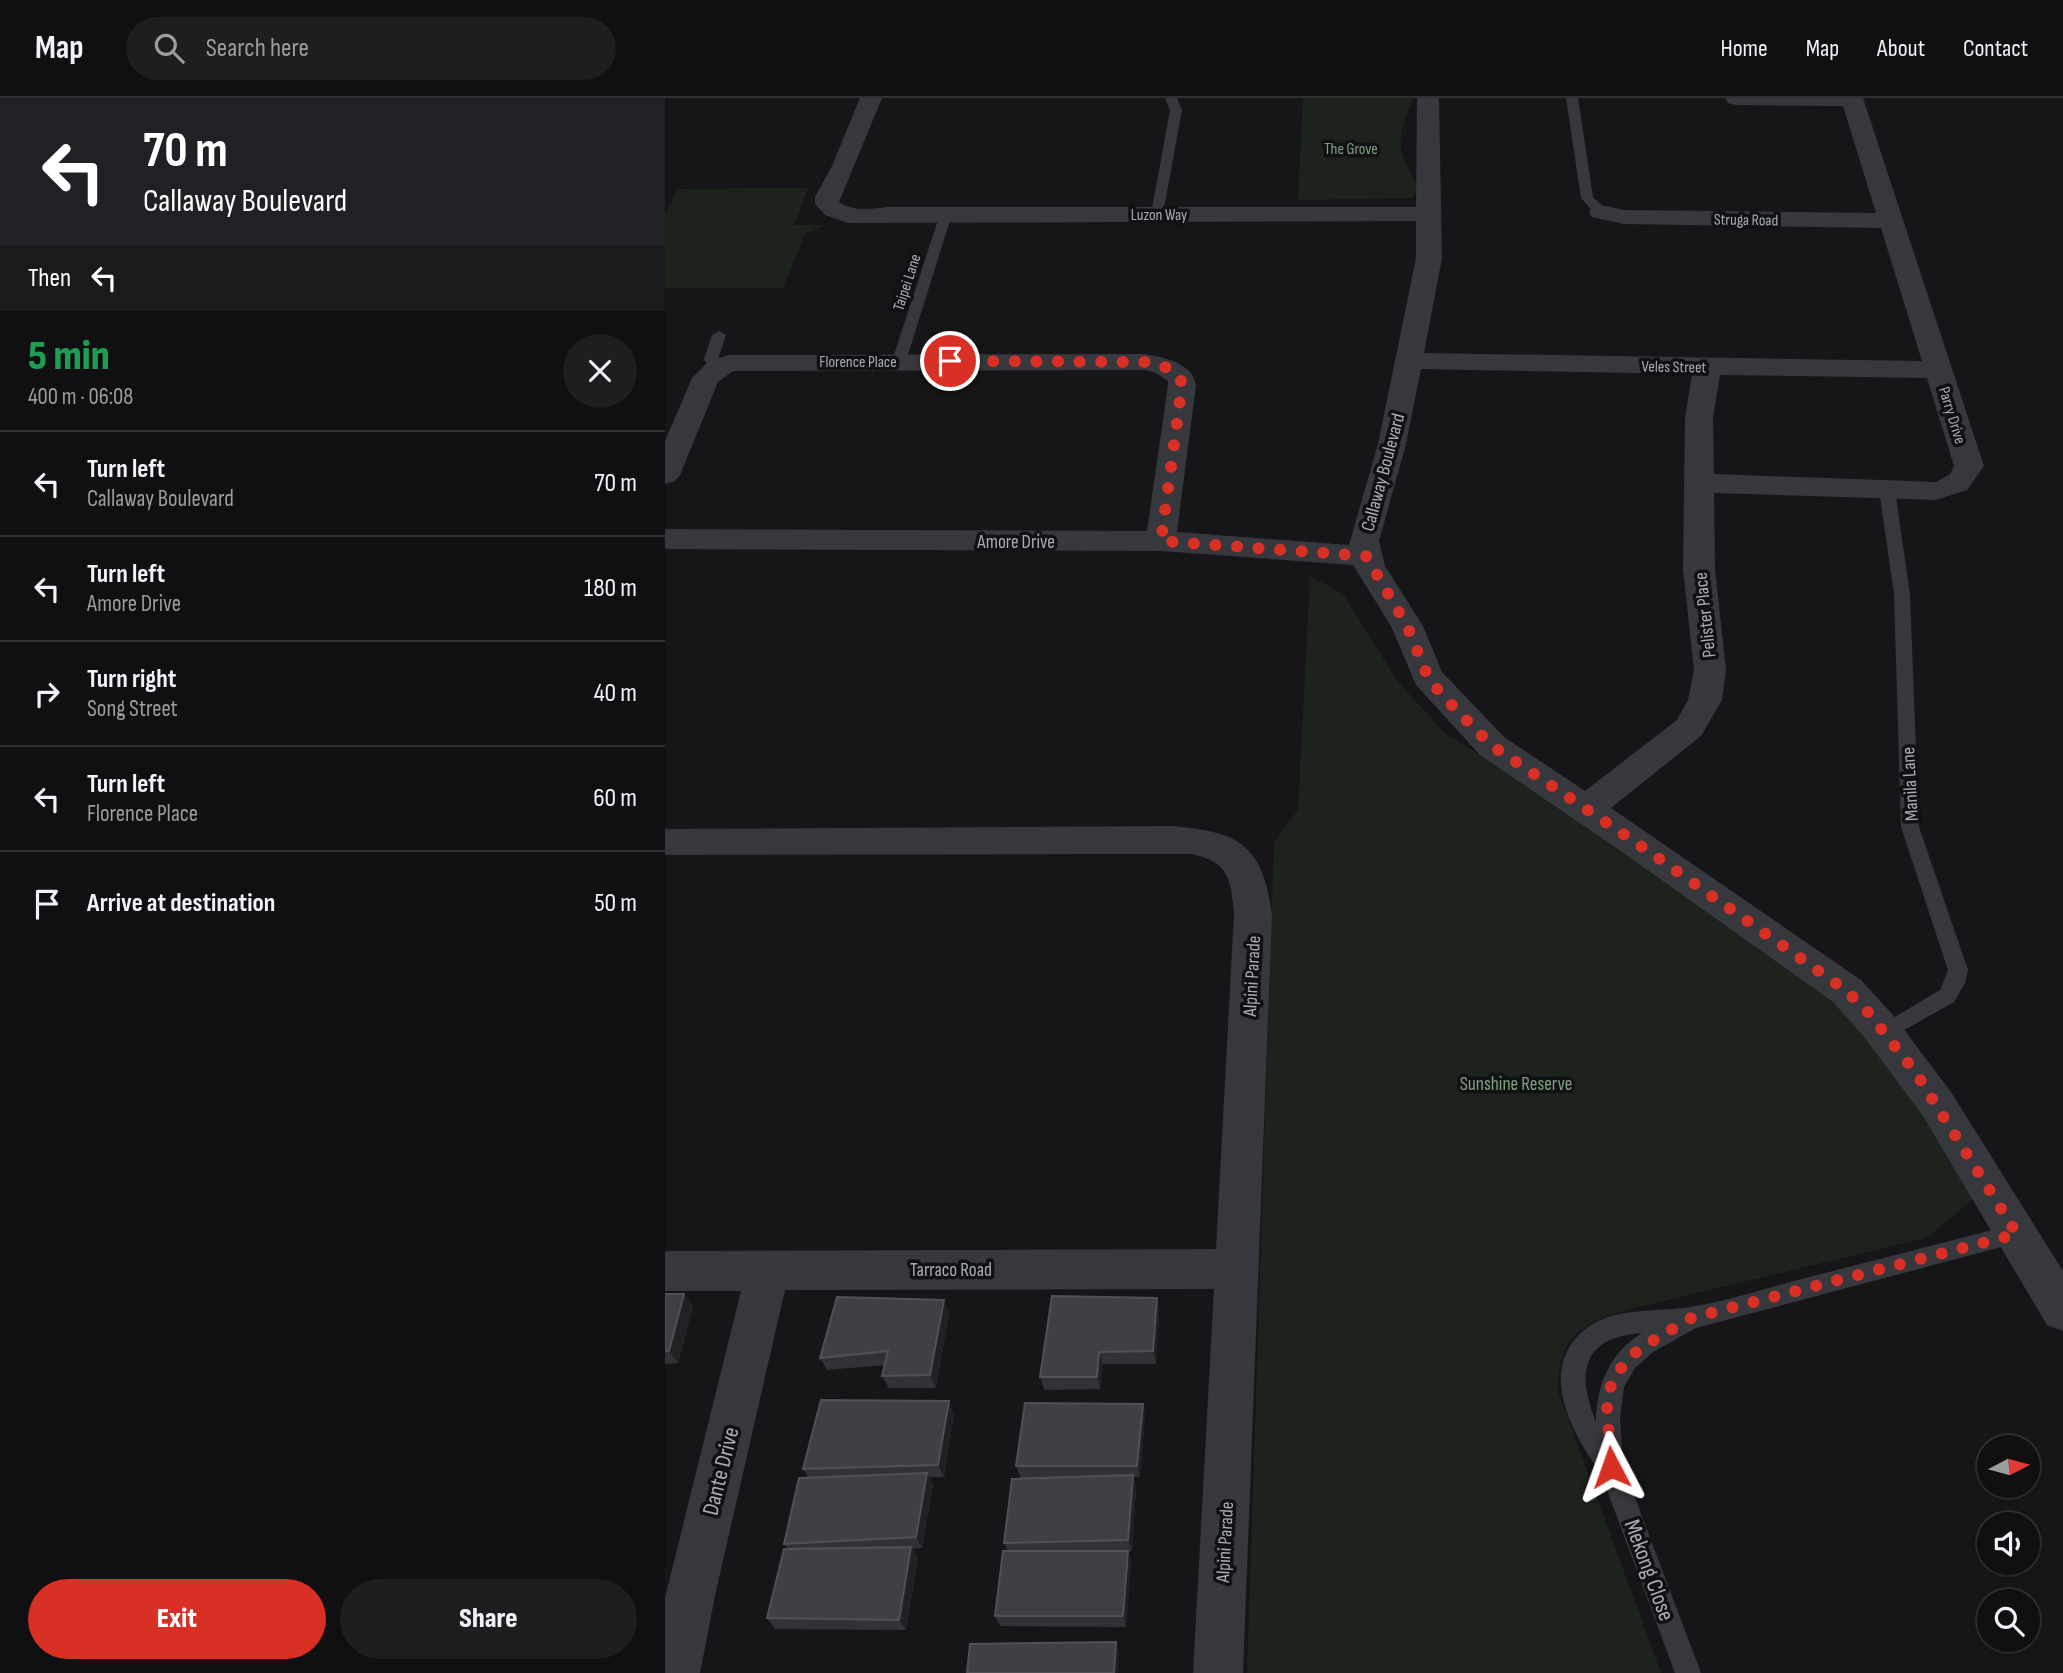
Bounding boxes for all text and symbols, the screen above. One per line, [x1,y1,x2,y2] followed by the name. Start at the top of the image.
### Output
[126,17,616,80] search box
[35,28,84,68] text: Map
[150,29,188,67] icon: search
[206,33,309,64] text: Search here
[1720,34,1768,63] text: Home
[1806,34,1839,63] text: Map
[1877,34,1925,63] text: About
[1963,34,2028,63] text: Contact
[143,122,228,181] text: 70 m
[28,126,119,217] icon: left
[1324,140,1378,159] park label: The Grove
[143,182,347,221] text: Callaway Boulevard
[1131,206,1187,225] street label: Luzon Way
[1714,210,1778,231] street label: Struga Road
[889,252,926,313] street label: Taipei Lane
[85,259,123,297] icon: left
[28,263,71,294] text: Then
[28,331,110,382] text: 5 min
[920,331,980,391] pin
[563,334,637,408] button: close
[931,342,969,380] icon: arrive
[819,353,897,372] street label: Florence Place
[1642,357,1707,378] street label: Veles Street
[28,383,133,411] text: 400 m · 06:08
[1934,385,1969,446] street label: Parry Drive
[1357,411,1410,534] street label: Callaway Boulevard
[87,454,165,485] text: Turn left
[28,465,66,503] icon: left
[594,468,637,499] text: 70 m
[87,485,234,513] text: Callaway Boulevard
[976,531,1055,554] street label: Amore Drive
[87,559,165,590] text: Turn left
[28,570,66,608] icon: left
[1690,571,1721,659] street label: Pelister Place
[584,573,637,604] text: 180 m
[87,590,181,618] text: Amore Drive
[87,664,176,695] text: Turn right
[28,675,66,713] icon: right
[594,678,637,709] text: 40 m
[87,695,178,723] text: Song Street
[1897,746,1924,822] street label: Manila Lane
[87,769,165,800] text: Turn left
[28,780,66,818] icon: left
[593,783,637,814] text: 60 m
[87,800,198,828] text: Florence Place
[28,885,66,923] icon: arrive
[87,888,275,919] text: Arrive at destination
[594,888,637,919] text: 50 m
[1239,935,1266,1018] street label: Alpini Parade
[1460,1073,1572,1096] park label: Sunshine Reserve
[910,1259,992,1282] street label: Tarraco Road
[697,1424,745,1518] street label: Dante Drive
[1574,1430,1648,1504] position arrow
[1977,1435,2041,1498] north arrow
[1977,1435,2040,1652] map controls
[1212,1501,1239,1584] street label: Alpini Parade
[1977,1512,2040,1575] button: sound
[1618,1516,1680,1625] street label: Mekong Close
[28,1579,326,1659] button: Exit
[340,1579,637,1659] button: Share
[1977,1589,2040,1652] button: search

